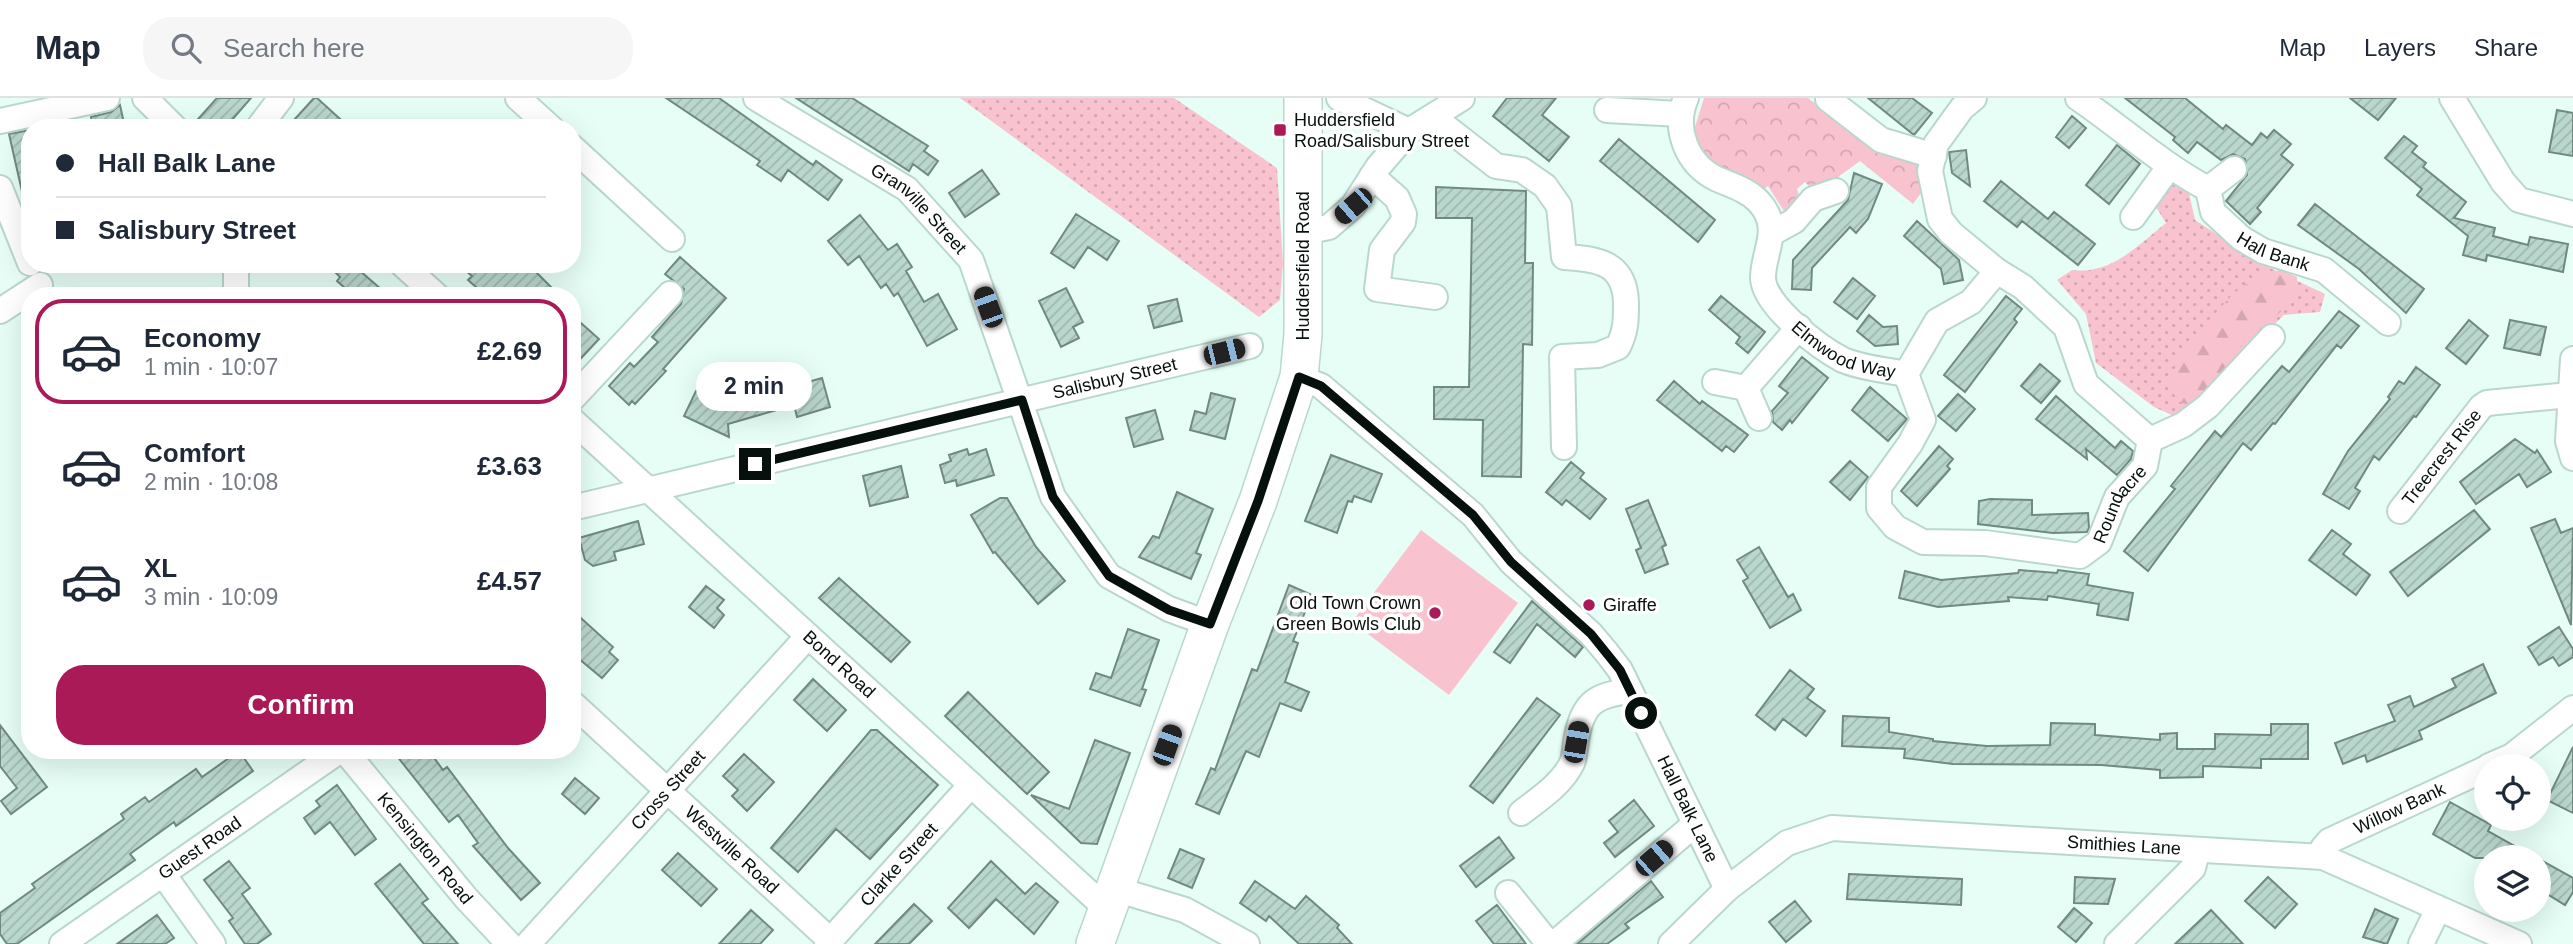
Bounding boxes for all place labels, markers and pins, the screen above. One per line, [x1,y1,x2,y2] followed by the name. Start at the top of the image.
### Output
[1294,110,1469,151] place label: Huddersfield Road/Salisbury Street
[1272,122,1288,138] marker: Huddersfield Road/Salisbury Street
[1276,593,1421,634] place label: Old Town Crown Green Bowls Club
[1603,595,1657,615] place label: Giraffe
[1581,597,1597,613] marker: Giraffe
[1427,605,1443,621] marker: Old Town Crown Green Bowls Club

